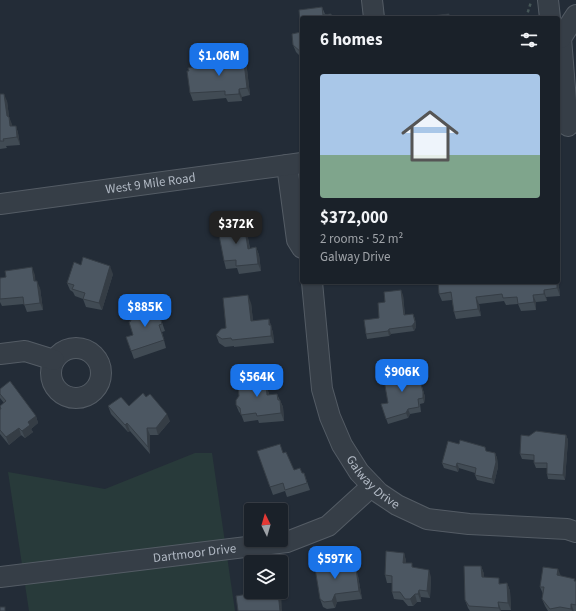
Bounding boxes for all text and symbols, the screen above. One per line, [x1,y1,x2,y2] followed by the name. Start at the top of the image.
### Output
[320,28,382,52] text: 6 homes
[518,29,540,51] icon: filters
[186,43,252,77] pin: $1.06M
[198,47,240,65] text: $1.06M
[394,100,466,172] icon: home
[104,169,197,199] street label: West 9 Mile Road
[320,206,388,230] text: $372,000
[208,211,264,245] pin: $372K
[218,215,254,233] text: $372K
[320,230,403,248] text: 2 rooms · 52 m²
[320,248,391,266] text: Galway Drive
[117,294,173,328] pin: $885K
[127,298,163,316] text: $885K
[374,359,430,393] pin: $906K
[384,363,420,381] text: $906K
[229,364,285,398] pin: $564K
[239,368,275,386] text: $564K
[342,452,403,513] street label: Galway Drive
[244,503,288,547] north arrow
[244,503,288,599] map controls
[152,539,237,567] street label: Dartmoor Drive
[307,546,363,580] pin: $597K
[317,550,353,568] text: $597K
[244,555,288,599] button: layers

